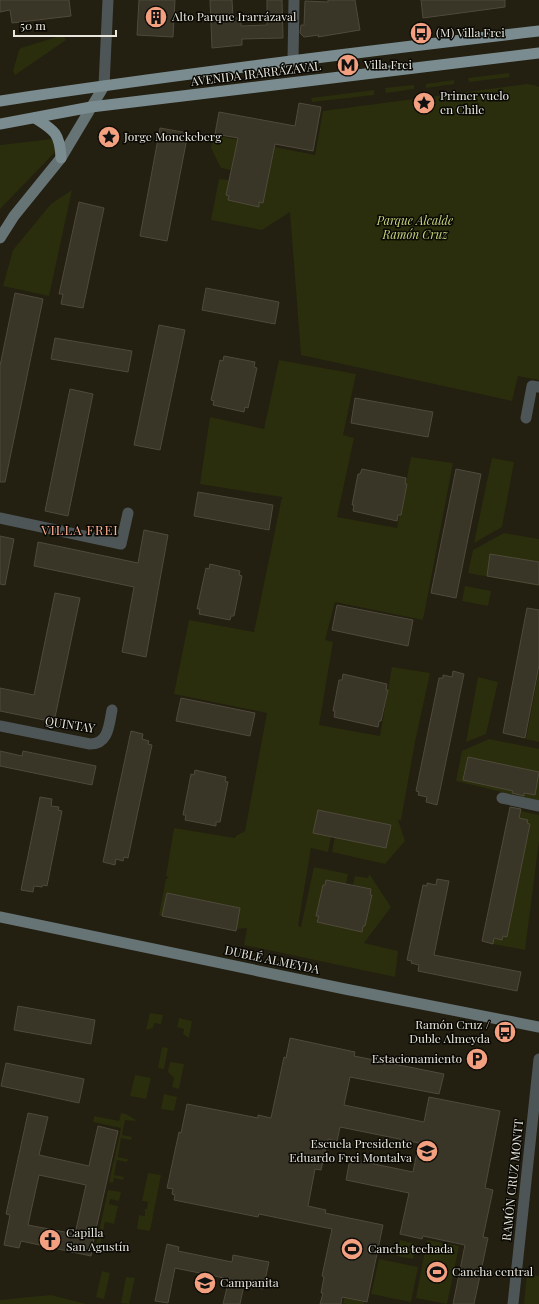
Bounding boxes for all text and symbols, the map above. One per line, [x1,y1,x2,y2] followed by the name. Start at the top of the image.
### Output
[143,4,169,30] building icon: Alto Parque Irarrázaval
[171,8,297,24] place label: Alto Parque Irarrázaval
[14,12,116,38] scale bar
[20,17,46,33] text: 50 m
[408,20,434,46] bus stop icon: (M) Villa Frei
[436,24,505,40] place label: (M) Villa Frei
[335,52,361,78] metro station icon: Villa Frei
[363,56,412,72] place label: Villa Frei
[189,57,322,89] street label: AVENIDA IRARRÁZAVAL
[440,87,510,117] place label: Primer vuelo en Chile
[411,90,437,116] place icon: Primer vuelo en Chile
[96,124,122,150] place icon: Jorge Monckeberg
[123,128,222,144] place label: Jorge Monckeberg
[376,212,453,242] park label: Parque Alcalde Ramón Cruz
[40,521,119,538] district label: VILLA FREI
[44,712,97,736] street label: QUINTAY
[223,941,321,977] street label: DUBLÉ ALMEYDA
[409,1016,491,1046] place label: Ramón Cruz / Duble Almeyda
[492,1019,518,1045] bus stop icon: Ramón Cruz / Duble Almeyda
[464,1046,490,1072] parking icon: Estacionamiento
[372,1050,462,1066] place label: Estacionamiento
[498,1118,526,1242] street label: RAMÓN CRUZ MONTT
[289,1135,412,1165] place label: Escuela Presidente Eduardo Frei Montalva
[414,1138,440,1164] school or university icon: Escuela Presidente Eduardo Frei Montalva
[66,1224,129,1254] place label: Capilla San Agustín
[37,1227,63,1253] church icon: Capilla San Agustín
[339,1236,365,1262] sports icon: Cancha techada
[368,1240,453,1256] place label: Cancha techada
[424,1259,450,1285] sports icon: Cancha central
[452,1263,534,1279] place label: Cancha central
[192,1270,218,1296] school or university icon: Campanita
[220,1274,279,1290] place label: Campanita

